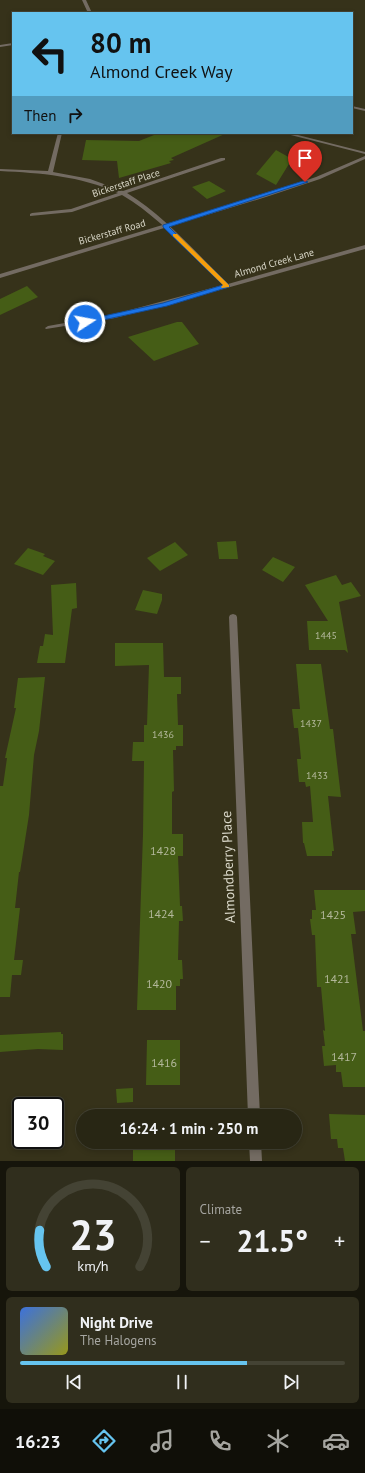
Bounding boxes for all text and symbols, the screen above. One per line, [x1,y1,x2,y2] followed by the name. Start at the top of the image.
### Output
[90,24,151,61] text: 80 m
[24,28,76,80] icon: left
[90,60,233,83] text: Almond Creek Way
[64,104,86,126] icon: right
[24,106,56,125] text: Then
[288,141,322,182] pin
[294,147,316,169] icon: arrive
[90,166,162,200] street label: Bickerstaff Place
[77,216,147,248] street label: Bickerstaff Road
[233,245,315,281] street label: Almond Creek Lane
[64,301,106,343] position arrow
[315,629,337,642] house number: 1445
[300,717,322,730] house number: 1437
[152,728,174,741] house number: 1436
[306,769,328,782] house number: 1433
[217,811,239,923] street label: Almondberry Place
[150,843,176,858] house number: 1428
[148,906,175,921] house number: 1424
[320,907,346,922] house number: 1425
[324,971,350,986] house number: 1421
[146,976,173,991] house number: 1420
[331,1049,357,1064] house number: 1417
[151,1055,177,1070] house number: 1416
[12,1097,64,1149] speed limit sign: 30
[120,1119,258,1138] text: 16:24 · 1 min · 250 m
[200,1201,242,1218] text: Climate
[69,1208,116,1261] text: 23
[236,1221,308,1260] text: 21.5°
[200,1227,211,1255] text: −
[334,1227,345,1255] text: +
[77,1256,108,1275] text: km/h
[80,1313,153,1332] text: Night Drive
[80,1332,157,1349] text: The Halogens
[63,1371,85,1393] icon: previous
[171,1371,193,1393] icon: pause
[280,1371,302,1393] icon: next
[90,1427,118,1455] icon: directions
[148,1427,176,1455] icon: music
[206,1427,234,1455] icon: phone
[264,1427,292,1455] icon: climate
[322,1427,350,1455] icon: car
[15,1430,61,1453] text: 16:23

